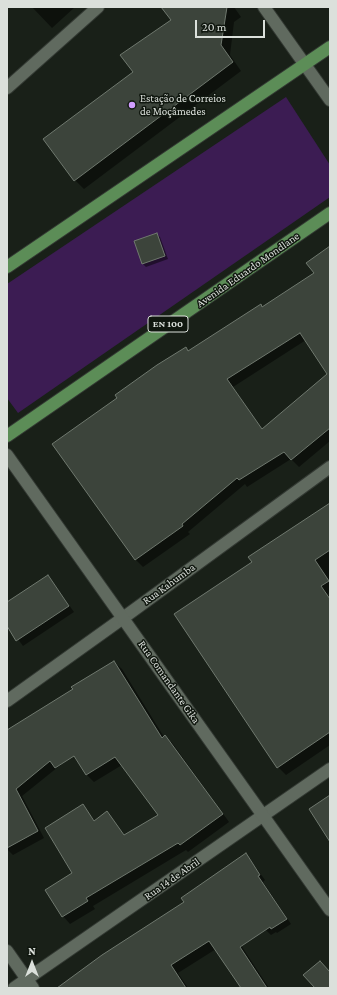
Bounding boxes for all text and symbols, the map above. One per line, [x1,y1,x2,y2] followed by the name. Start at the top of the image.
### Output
[197,12,267,38] scale bar
[202,20,226,34] text: 20 m
[140,92,226,118] place label: Estação de Correios de Moçâmedes
[127,100,137,110] marker: Estação de Correios de Moçâmedes
[194,230,302,310] street label: Avenida Eduardo Mondlane
[148,316,188,332] road number: EN 100
[140,561,198,607] street label: Rua Kahumba
[135,638,203,726] street label: Rua Comandante Gika
[142,855,202,903] street label: Rua 14 de Abril
[12,943,52,983] north arrow
[28,945,36,957] text: N

